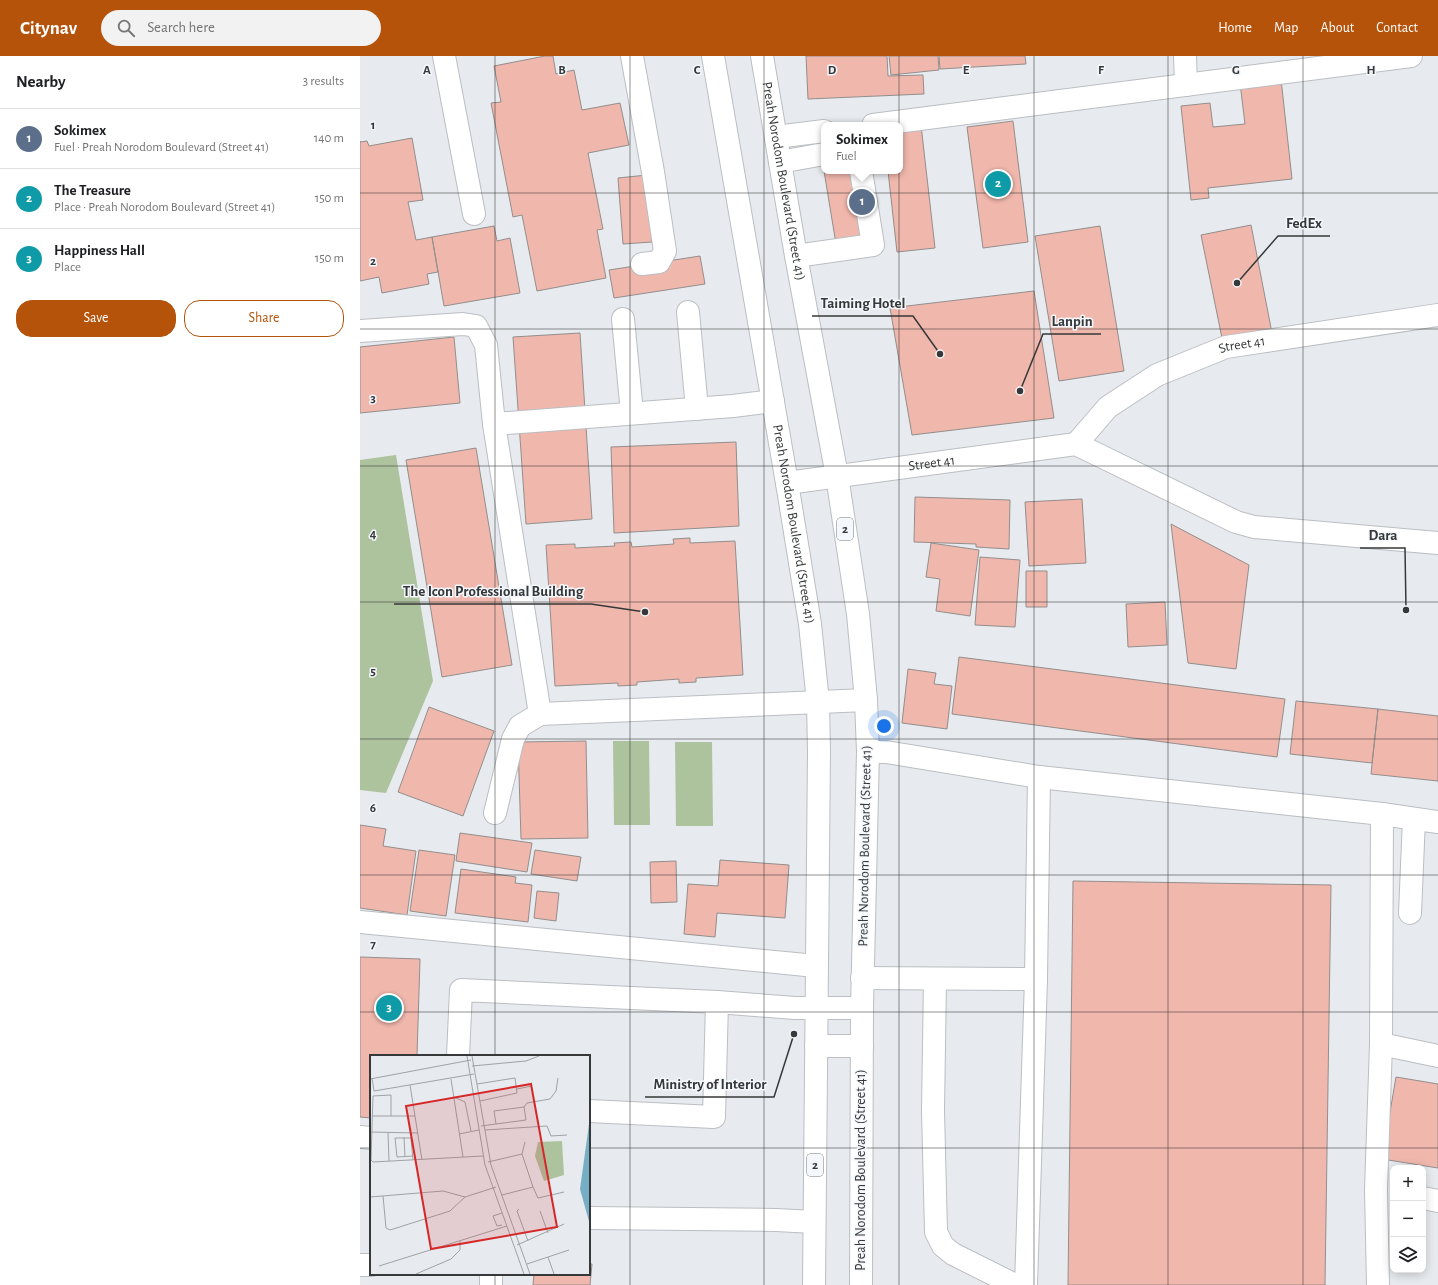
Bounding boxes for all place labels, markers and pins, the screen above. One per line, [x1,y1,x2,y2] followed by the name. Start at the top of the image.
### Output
[985,169,1011,199] pin: 2
[849,187,875,217] pin: 1
[1278,209,1330,236] callout: FedEx
[812,289,913,316] callout: Taiming Hotel
[1043,307,1101,334] callout: Lanpin
[1360,521,1405,548] callout: Dara
[394,577,591,604] callout: The Icon Professional Building
[376,993,402,1023] pin: 3
[645,1070,774,1097] callout: Ministry of Interior

